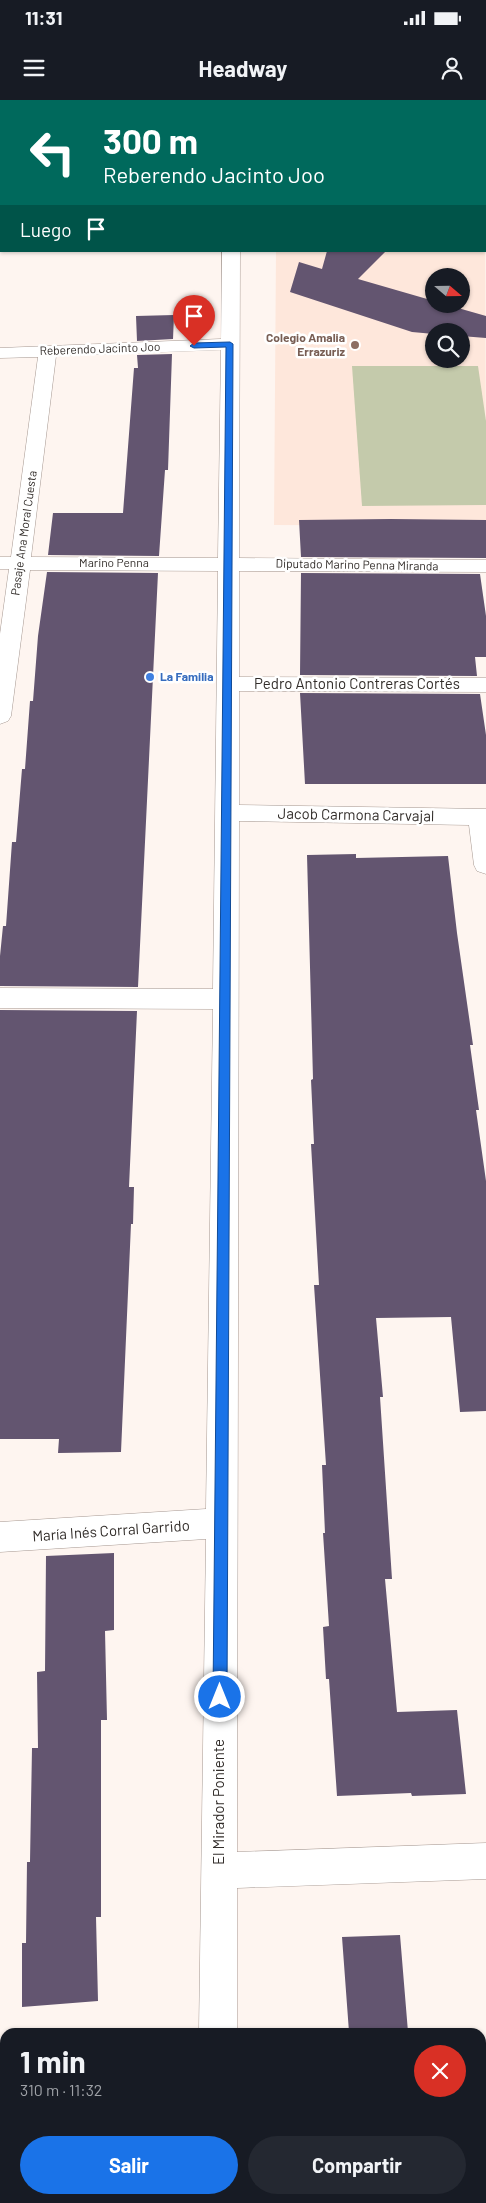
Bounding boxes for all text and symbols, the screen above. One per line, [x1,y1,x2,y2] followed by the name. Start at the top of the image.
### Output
[25,6,62,29] text: 11:31
[20,54,48,82] icon: menu
[438,54,466,82] icon: person
[199,55,287,81] text: Headway
[103,119,198,161] text: 300 m
[20,120,85,185] icon: left
[103,161,325,187] text: Reberendo Jacinto Joo
[82,215,110,243] icon: arrive
[20,218,72,241] text: Luego
[425,268,470,312] north arrow
[425,268,470,368] map controls
[173,295,215,346] pin
[180,302,208,330] icon: arrive
[425,323,470,368] button: search
[266,330,345,358] place label: Colegio Amalia Errazuriz
[39,339,161,357] street label: Reberendo Jacinto Joo
[349,339,361,351] marker: Colegio Amalia Errazuriz
[7,469,39,596] street label: Pasaje Ana Moral Cuesta
[79,555,149,569] street label: Marino Penna
[275,556,439,572] street label: Diputado Marino Penna Miranda
[160,669,213,683] place label: La Familia
[144,671,156,683] marker: La Familia
[254,674,460,692] street label: Pedro Antonio Contreras Cortés
[277,804,435,824] street label: Jacob Carmona Carvajal
[32,1516,190,1544] street label: María Inés Corral Garrido
[193,1670,245,1722] position arrow
[209,1739,227,1865] street label: El Mirador Poniente
[20,2043,86,2079] text: 1 min
[414,2045,466,2097] button: close
[20,2080,102,2099] text: 310 m · 11:32
[20,2136,238,2194] button: Salir
[248,2136,466,2194] button: Compartir

